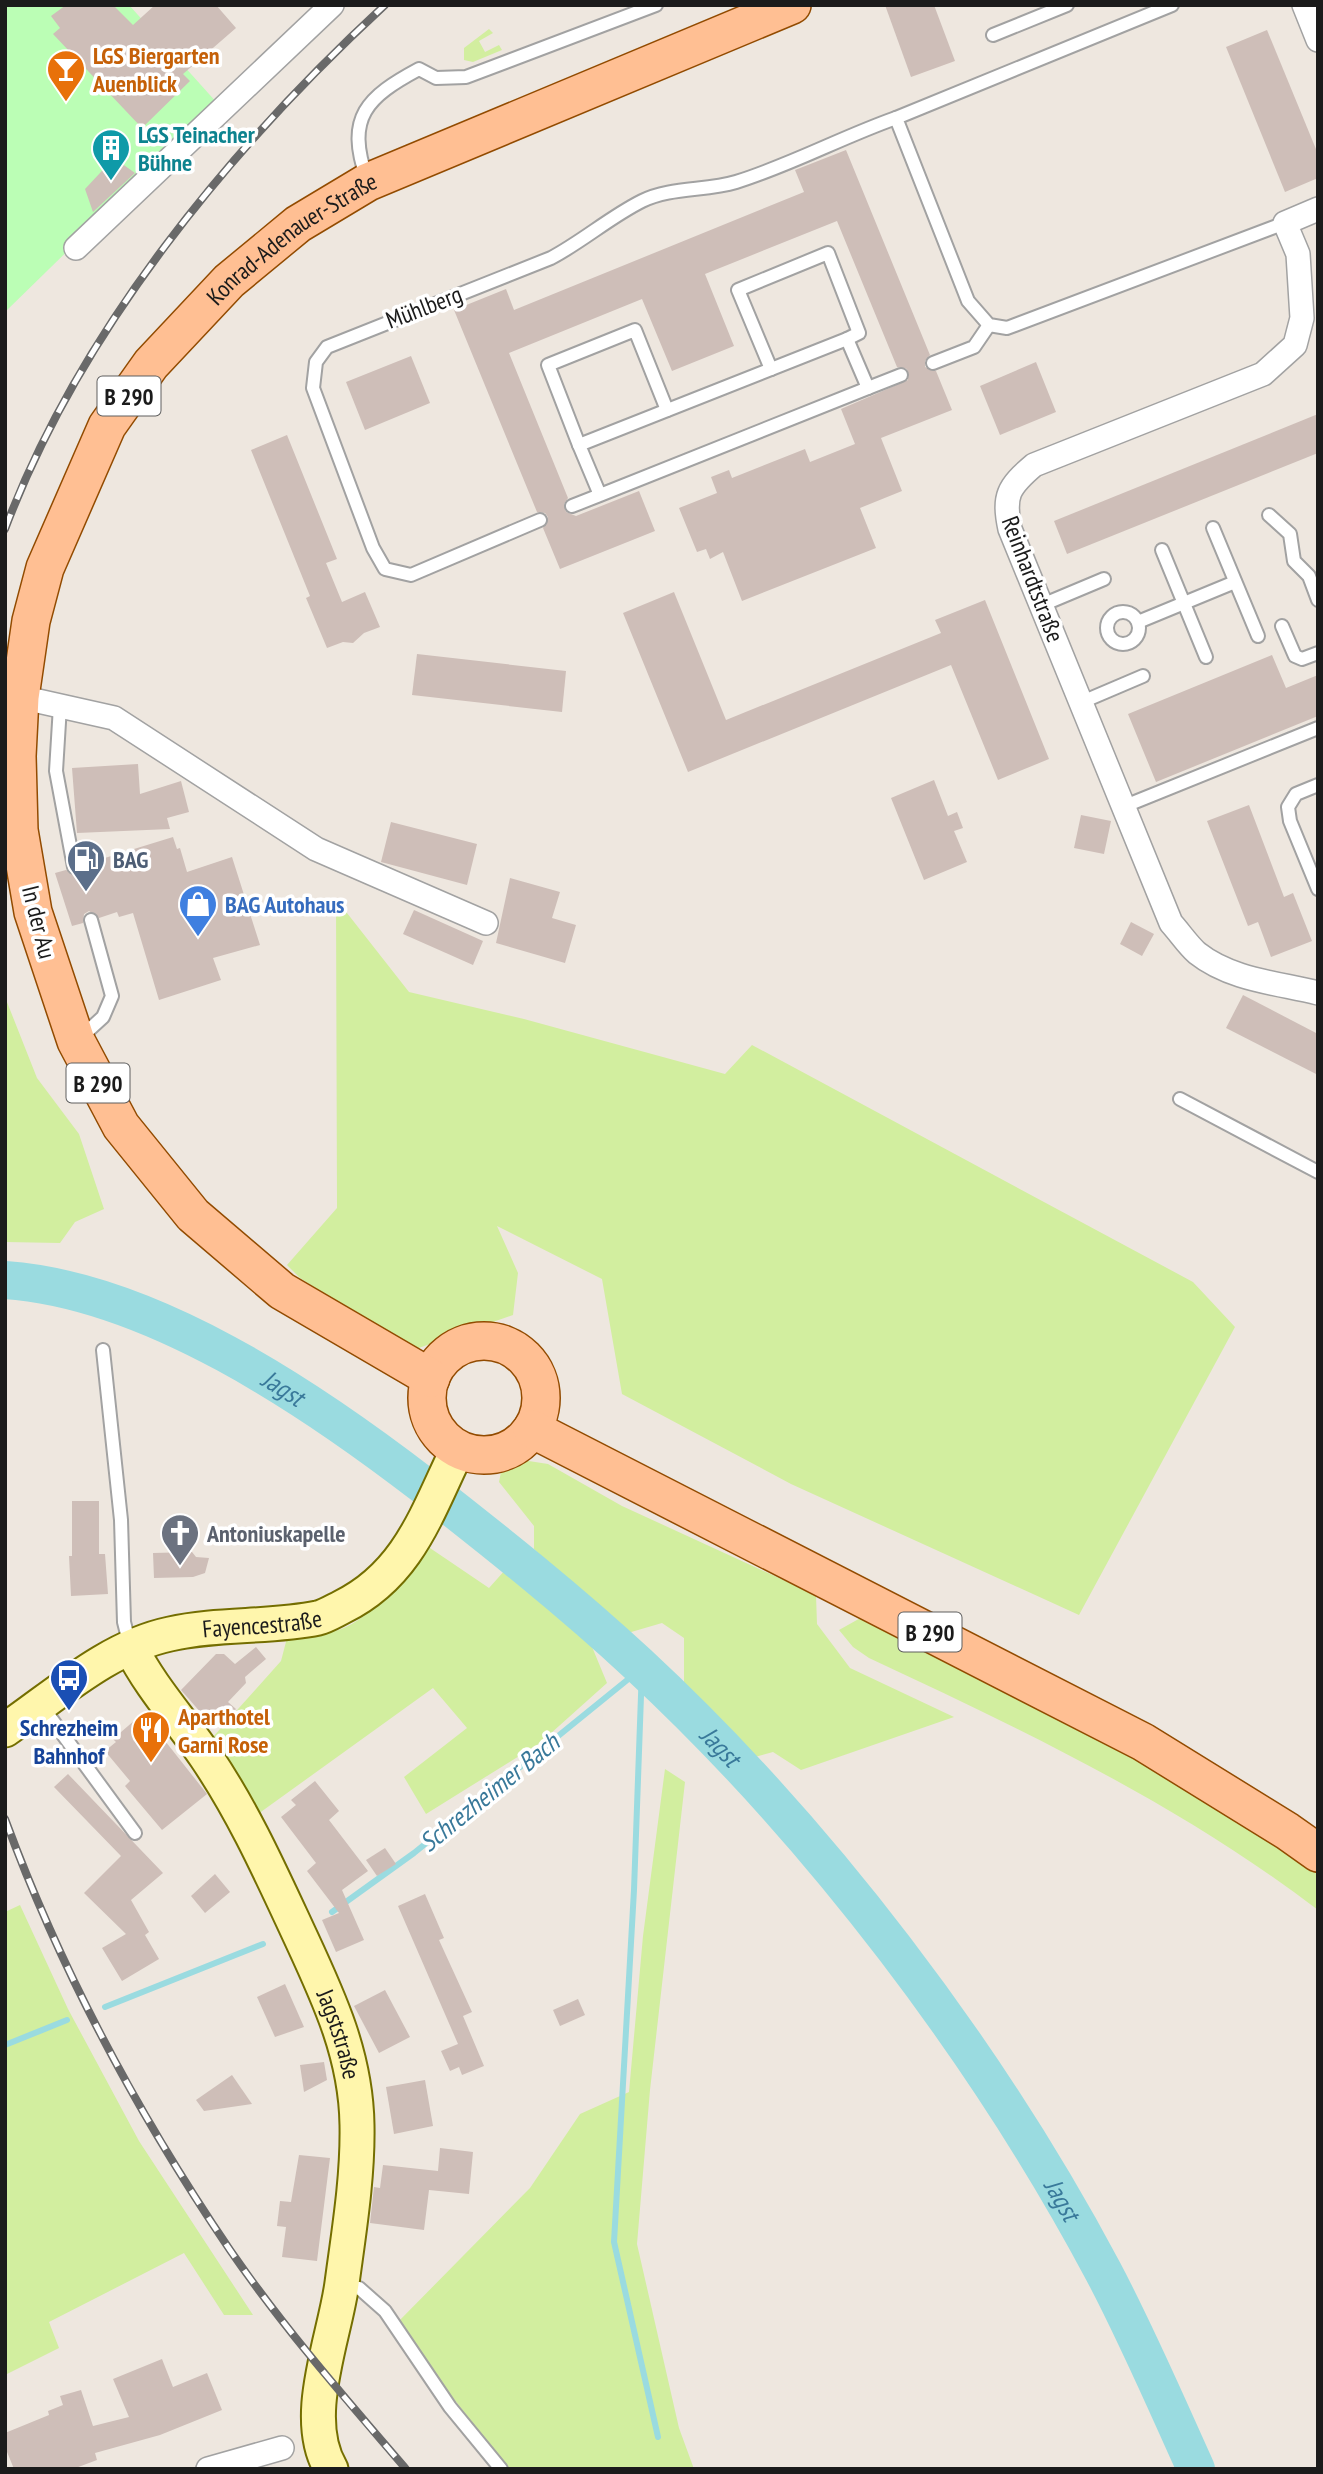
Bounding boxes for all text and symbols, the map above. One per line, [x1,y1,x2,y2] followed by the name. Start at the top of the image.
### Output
[92,40,219,99] place label: LGS Biergarten Auenblick
[45,48,87,103] bar icon: LGS Biergarten Auenblick
[138,119,256,178] place label: LGS Teinacher Bühne
[90,127,132,182] building icon: LGS Teinacher Bühne
[199,165,381,311] street label: Konrad-Adenauer-Straße
[382,278,466,336] street label: Mühlberg
[97,376,160,416] road number: B 290
[995,512,1071,646] street label: Reinhardtstraße
[65,838,107,893] fuel station icon: BAG
[113,844,148,875] place label: BAG
[15,882,63,962] street label: In der Au
[177,883,219,938] shop icon: BAG Autohaus
[225,889,345,920] place label: BAG Autohaus
[66,1064,130,1102] road number: B 290
[255,1361,313,1414] water label: Jagst
[159,1512,201,1567] church icon: Antoniuskapelle
[206,1518,345,1549] place label: Antoniuskapelle
[201,1602,324,1644] street label: Fayencestraße
[898,1612,962,1652] road number: B 290
[48,1657,90,1712] bus stop icon: Schrezheim Bahnhof
[177,1701,270,1760] place label: Aparthotel Garni Rose
[130,1709,172,1764] restaurant icon: Aparthotel Garni Rose
[20,1712,118,1771] place label: Schrezheim Bahnhof
[693,1718,750,1775] water label: Jagst
[412,1725,567,1858] water label: Schrezheimer Bach
[310,1983,368,2082] street label: Jagststraße
[1037,2171,1090,2229] water label: Jagst

